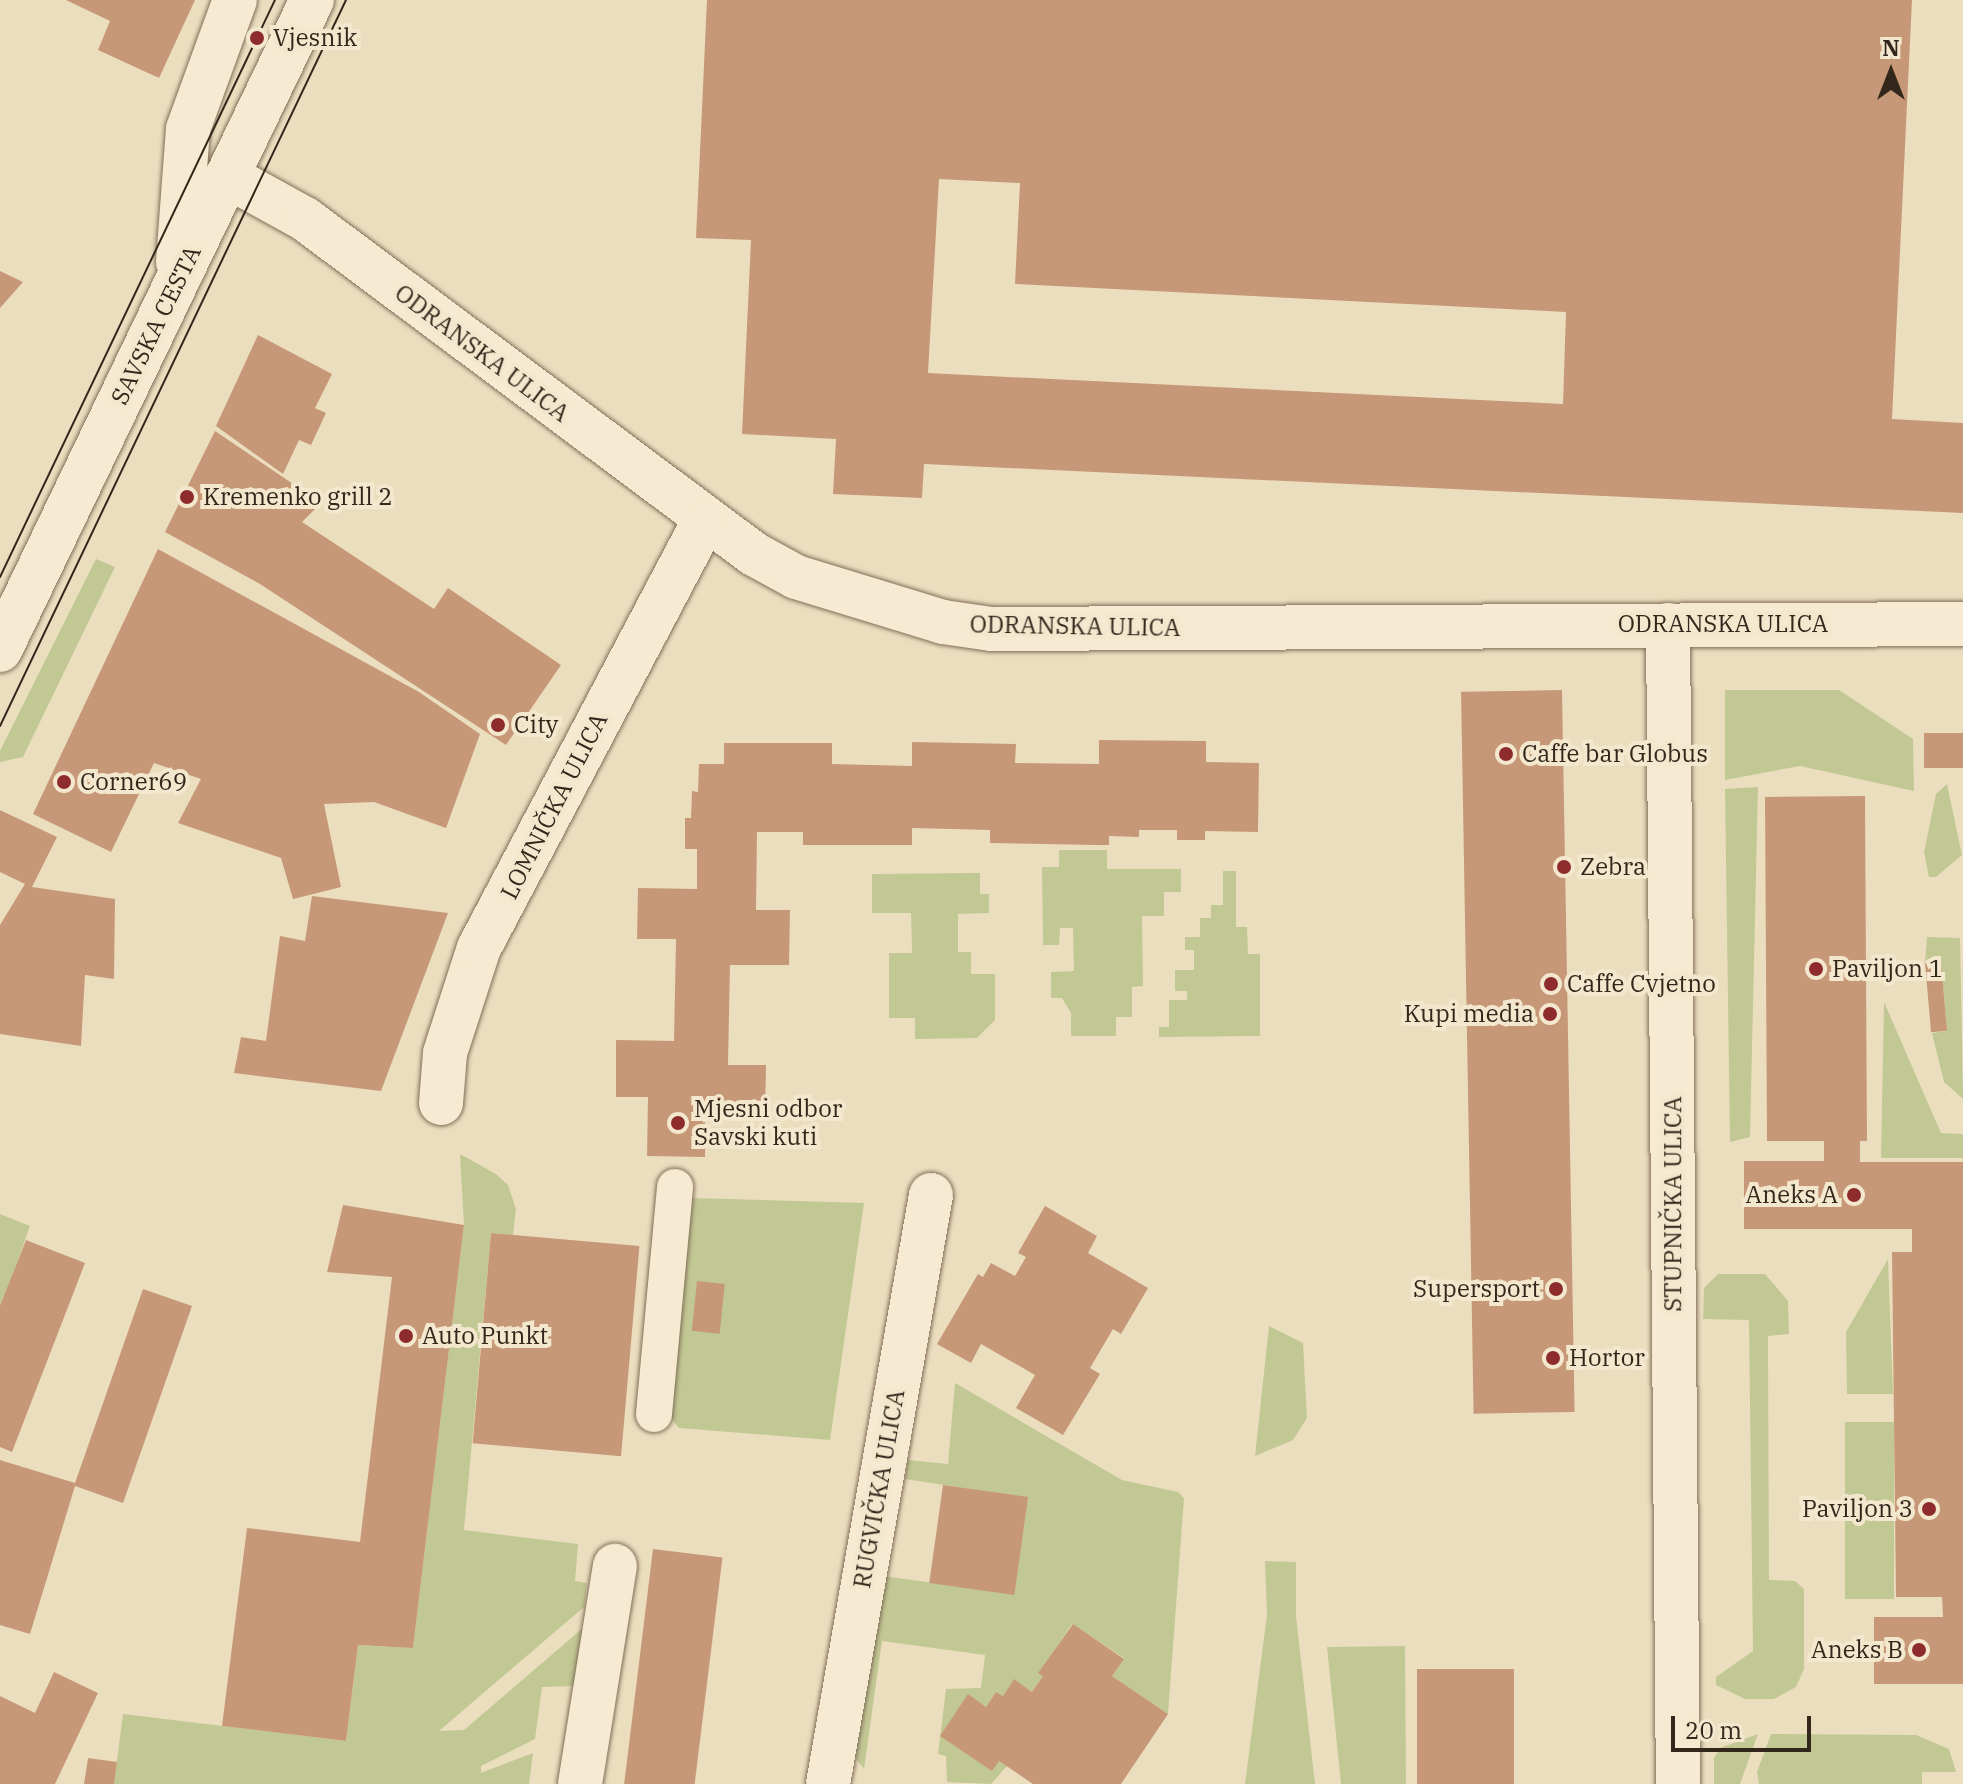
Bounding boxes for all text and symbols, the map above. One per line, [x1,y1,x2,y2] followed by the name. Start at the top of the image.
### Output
[273,24,357,52] place label: Vjesnik
[248,29,266,47] marker: Vjesnik
[1851,32,1931,112] north arrow
[1882,33,1900,62] text: N
[105,241,207,409] street label: SAVSKA CESTA
[389,278,575,428] street label: ODRANSKA ULICA
[203,483,393,511] place label: Kremenko grill 2
[178,488,196,506] marker: Kremenko grill 2
[969,610,1181,642] street label: ODRANSKA ULICA
[1618,610,1828,638] street label: ODRANSKA ULICA
[495,708,613,904] street label: LOMNIČKA ULICA
[514,711,558,739] place label: City
[489,716,507,734] marker: City
[1522,740,1708,768] place label: Caffe bar Globus
[1497,745,1515,763] marker: Caffe bar Globus
[80,768,187,796] place label: Corner69
[55,773,73,791] marker: Corner69
[1580,853,1646,881] place label: Zebra
[1555,858,1573,876] marker: Zebra
[1832,955,1943,983] place label: Paviljon 1
[1807,960,1825,978] marker: Paviljon 1
[1567,970,1716,998] place label: Caffe Cvjetno
[1542,975,1560,993] marker: Caffe Cvjetno
[1404,1000,1534,1028] place label: Kupi media
[1541,1005,1559,1023] marker: Kupi media
[694,1095,842,1151] place label: Mjesni odbor Savski kuti
[1659,1096,1687,1312] street label: STUPNIČKA ULICA
[669,1114,687,1132] marker: Mjesni odbor Savski kuti
[1746,1181,1838,1209] place label: Aneks A
[1845,1186,1863,1204] marker: Aneks A
[1413,1275,1540,1303] place label: Supersport
[1547,1280,1565,1298] marker: Supersport
[422,1322,548,1350] place label: Auto Punkt
[397,1327,415,1345] marker: Auto Punkt
[1569,1344,1645,1372] place label: Hortor
[1544,1349,1562,1367] marker: Hortor
[847,1387,911,1591] street label: RUGVIČKA ULICA
[1802,1495,1913,1523] place label: Paviljon 3
[1920,1500,1938,1518] marker: Paviljon 3
[1811,1636,1903,1664] place label: Aneks B
[1910,1641,1928,1659] marker: Aneks B
[1675,1700,1815,1750] scale bar
[1685,1714,1742,1746] text: 20 m

